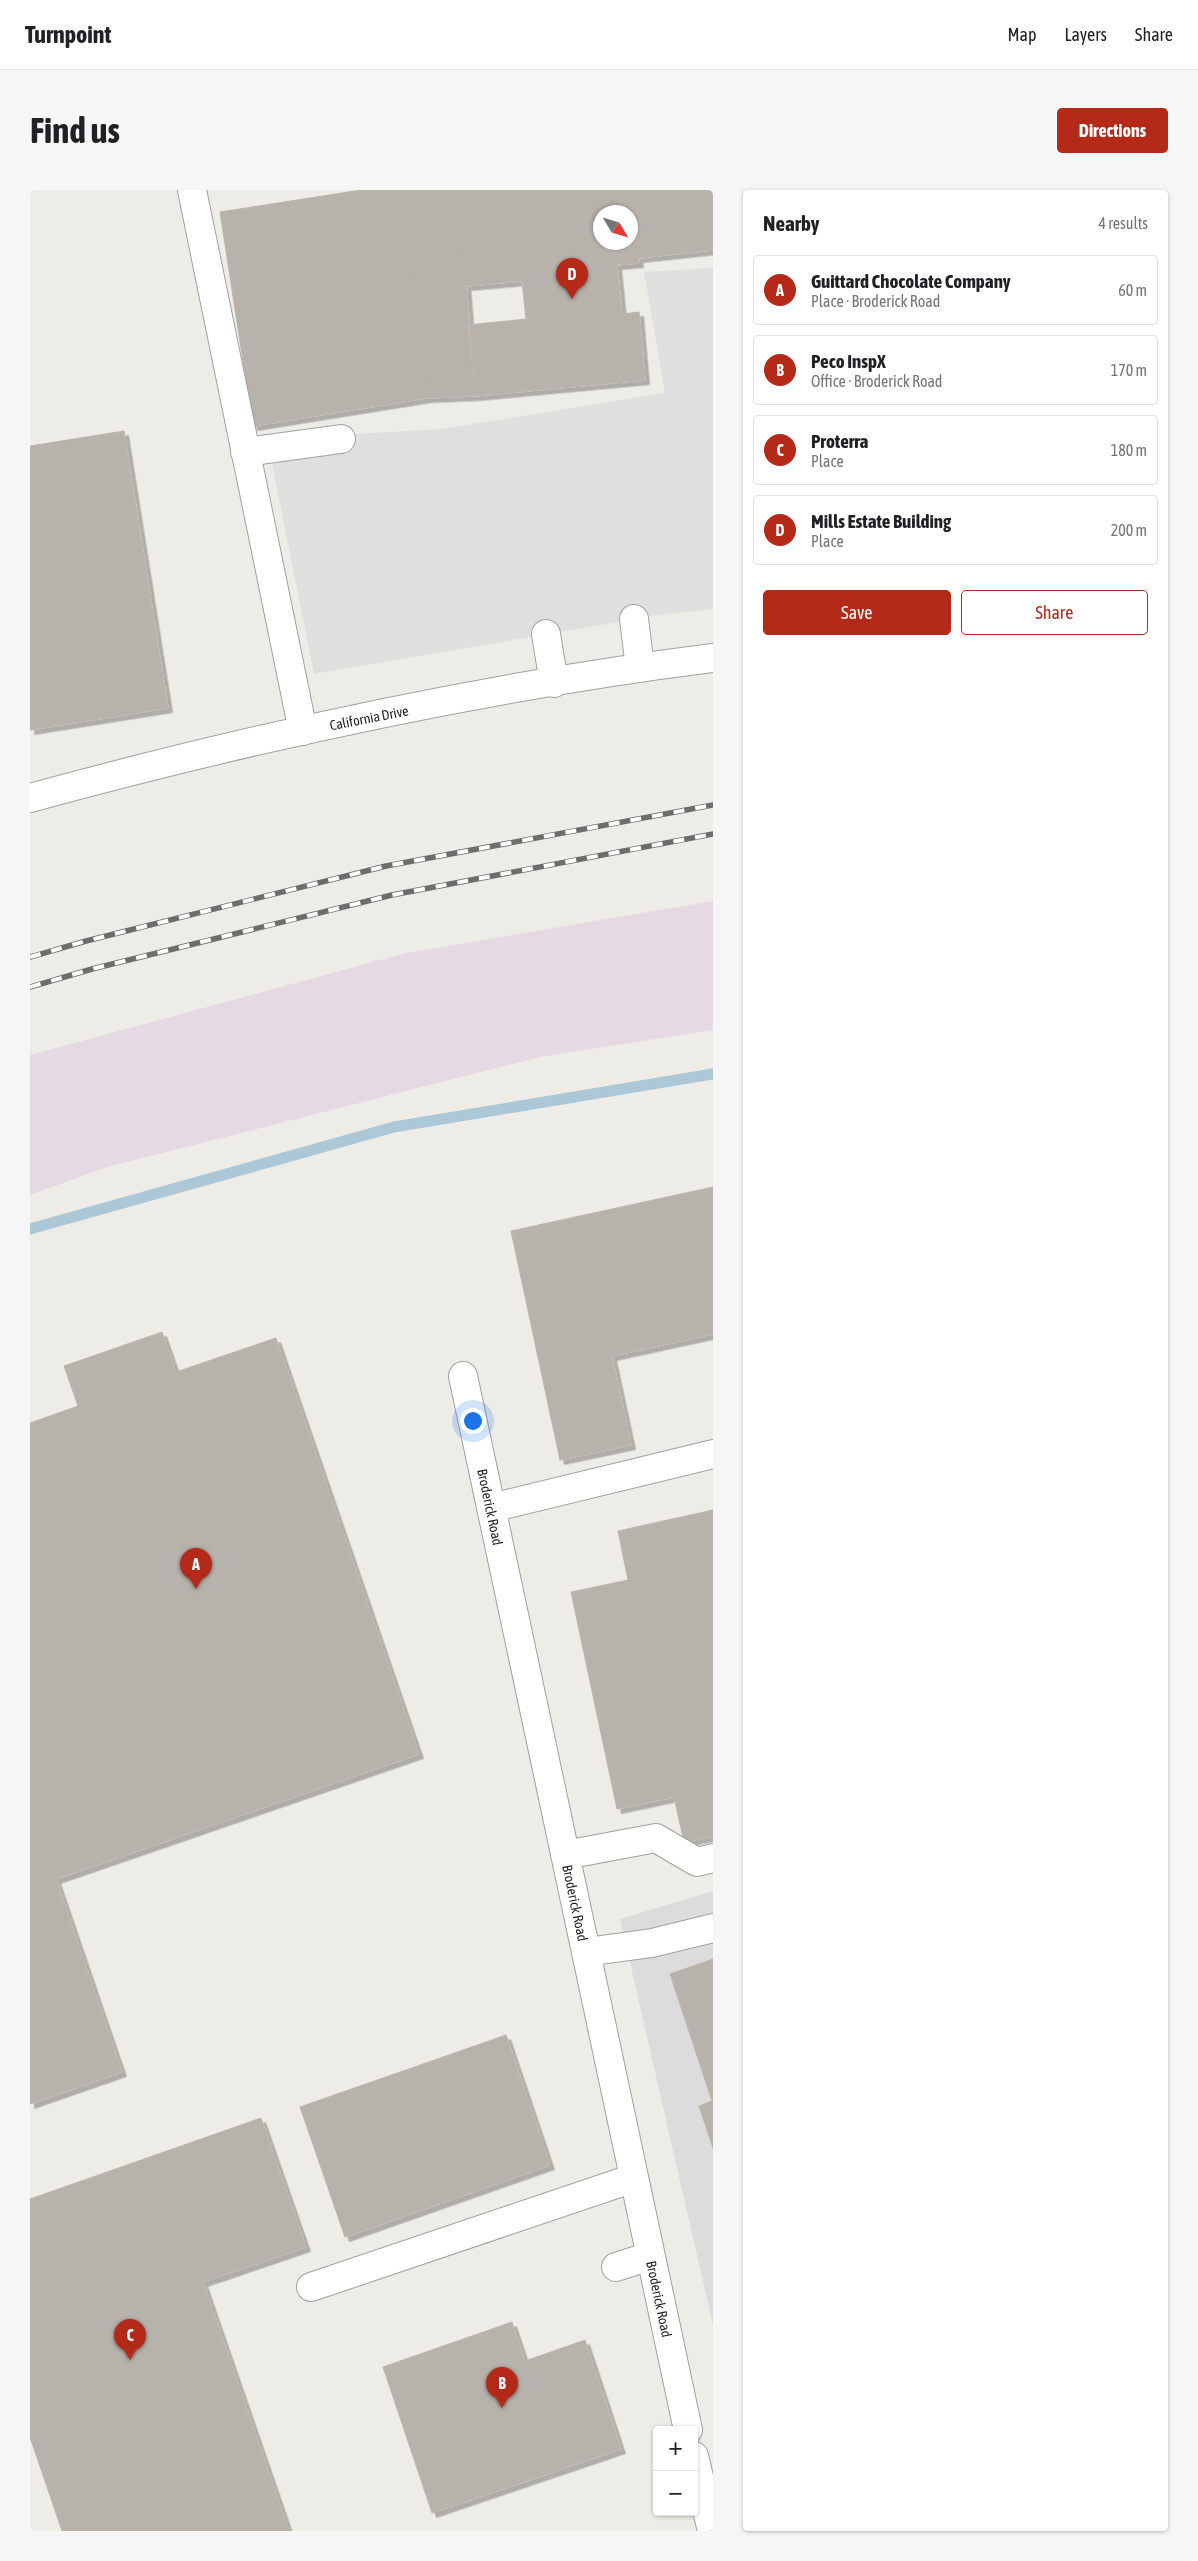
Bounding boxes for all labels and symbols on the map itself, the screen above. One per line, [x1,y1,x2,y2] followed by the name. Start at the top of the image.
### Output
[593,205,638,250] north arrow
[556,258,588,299] pin: D
[328,703,410,733] street label: California Drive
[460,1408,486,1434] your location
[474,1467,506,1547] street label: Broderick Road
[180,1548,212,1589] pin: A
[559,1863,591,1943] street label: Broderick Road
[643,2259,675,2339] street label: Broderick Road
[114,2319,146,2360] pin: C
[486,2367,518,2408] pin: B

